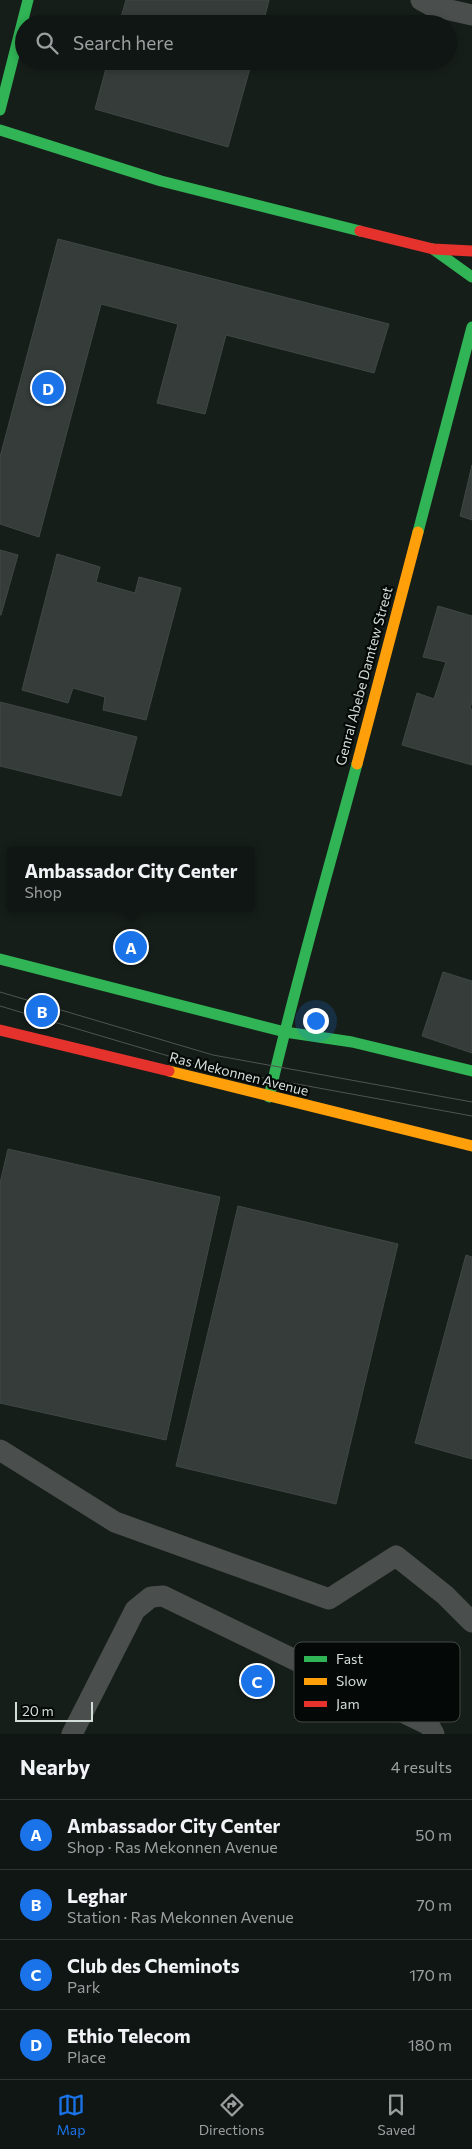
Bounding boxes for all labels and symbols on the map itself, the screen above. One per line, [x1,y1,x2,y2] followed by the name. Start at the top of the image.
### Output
[32,369,64,407] pin: D
[331,584,396,767] street label: Genral Abebe Damtew Street
[115,928,147,966] pin: A
[26,992,58,1030] pin: B
[303,1008,329,1034] your location
[168,1048,311,1099] street label: Ras Mekonnen Avenue
[294,1642,460,1722] legend
[336,1650,363,1667] text: Fast
[241,1662,273,1700] pin: C
[336,1672,367,1689] text: Slow
[336,1695,360,1712] text: Jam
[15,1699,92,1722] scale bar

